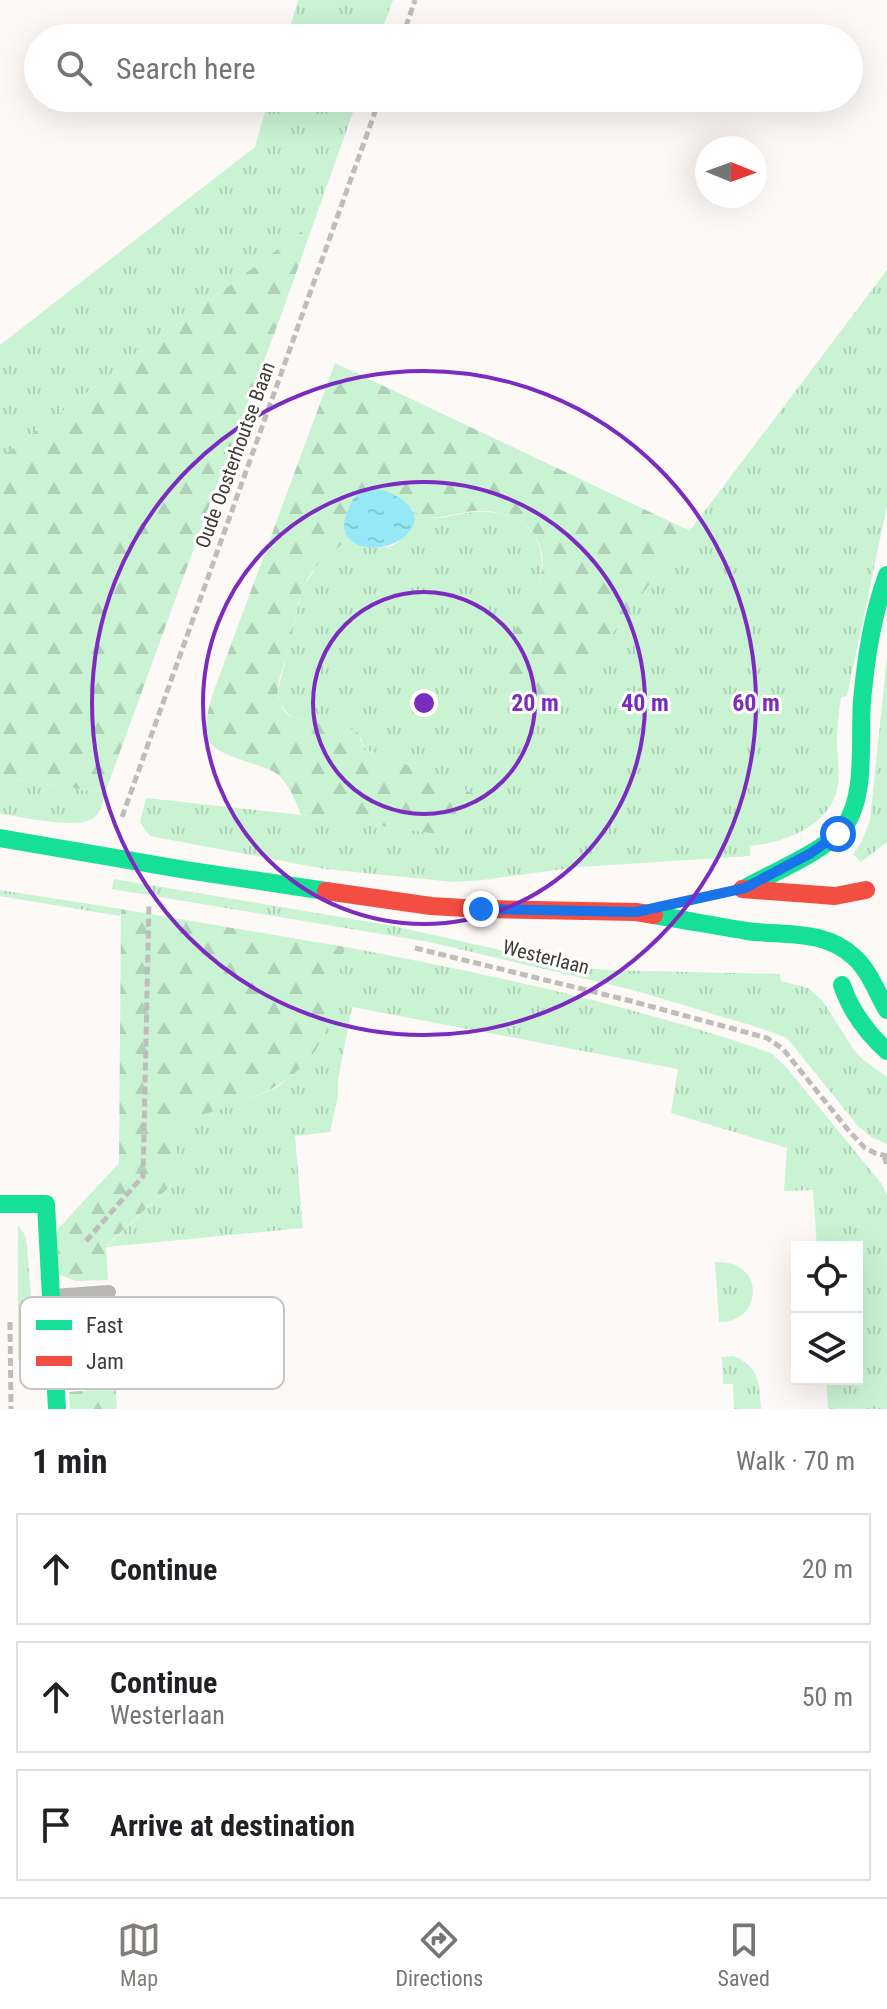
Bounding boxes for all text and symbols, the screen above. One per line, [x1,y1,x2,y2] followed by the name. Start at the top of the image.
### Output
[24,24,863,112] search box
[52,46,96,90] icon: search
[116,51,256,86] text: Search here
[695,136,767,208] north arrow
[190,359,280,551] street label: Oude Oosterhoutse Baan
[410,689,438,717] centre of rings
[511,689,559,717] text: 20 m
[621,689,669,717] text: 40 m
[732,689,780,717] text: 60 m
[820,816,856,852] route start
[463,891,499,927] route end
[500,935,592,979] street label: Westerlaan
[791,1241,863,1385] map controls
[791,1241,863,1313] button: locate
[20,1297,284,1389] legend
[86,1313,123,1338] text: Fast
[791,1313,863,1385] button: layers
[86,1349,124,1374] text: Jam
[32,1441,108,1481] text: 1 min
[736,1446,855,1476] text: Walk · 70 m
[34,1547,78,1591] icon: ahead
[110,1552,217,1587] text: Continue
[802,1554,853,1584] text: 20 m
[110,1665,217,1700] text: Continue
[34,1675,78,1719] icon: ahead
[802,1682,853,1712] text: 50 m
[110,1700,225,1730] text: Westerlaan
[34,1803,78,1847] icon: arrive
[110,1808,355,1843] text: Arrive at destination
[117,1918,161,1991] tab: Map
[395,1918,483,1991] tab: Directions
[718,1918,770,1991] tab: Saved

